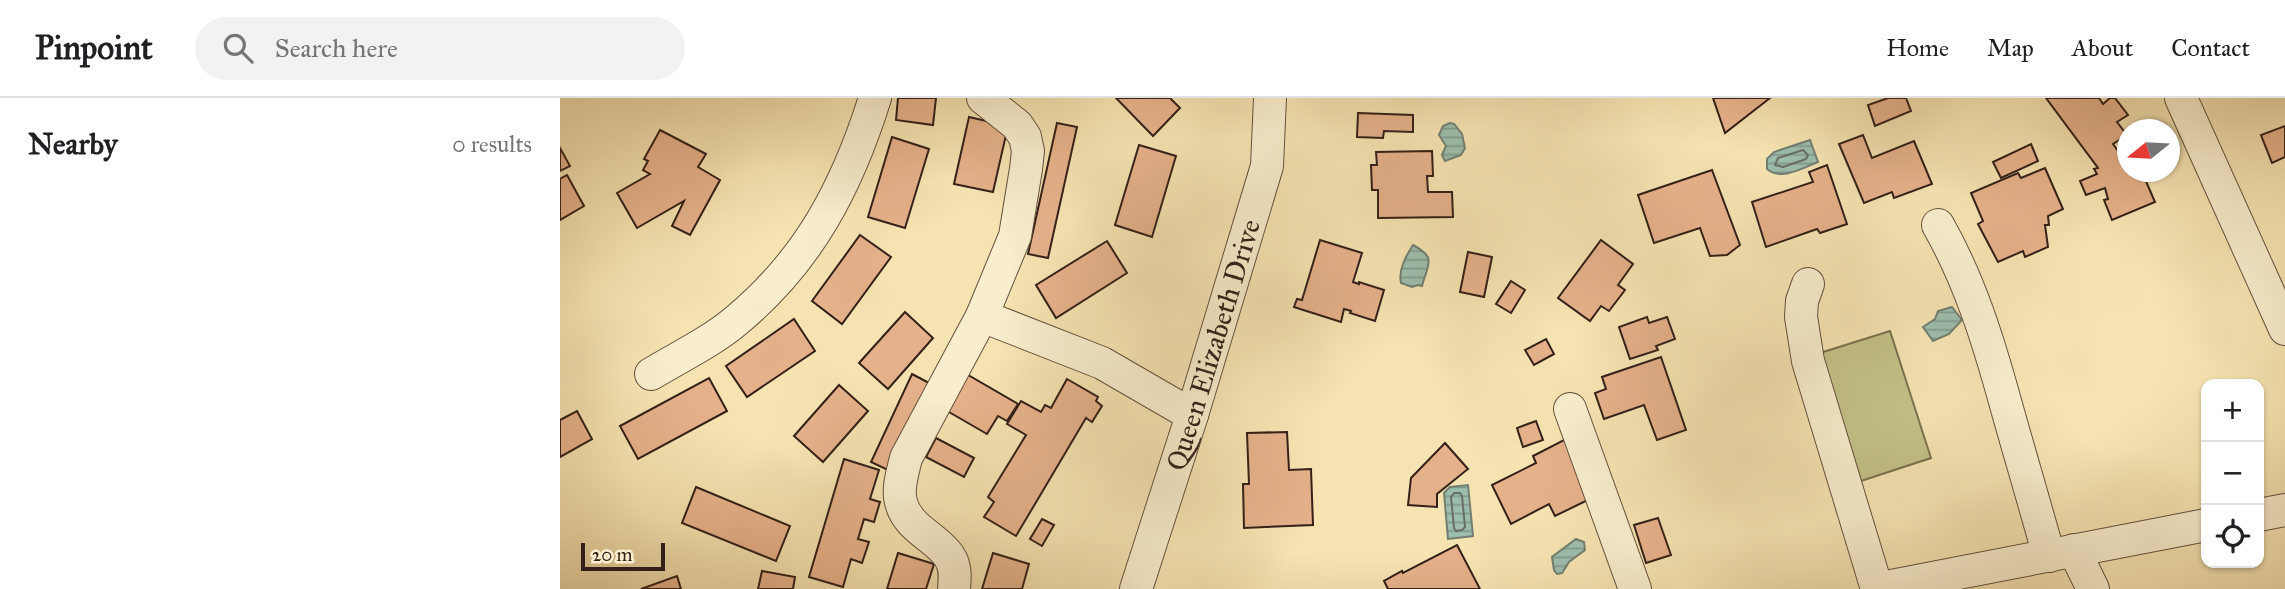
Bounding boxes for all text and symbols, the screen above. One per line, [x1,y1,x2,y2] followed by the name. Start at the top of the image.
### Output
[195,17,685,80] search box
[35,28,153,68] text: Pinpoint
[219,29,257,67] icon: search
[275,32,398,64] text: Search here
[1886,33,1949,63] text: Home
[1987,33,2034,63] text: Map
[2072,33,2133,63] text: About
[2171,33,2250,63] text: Contact
[2117,119,2180,182] north arrow
[28,126,118,162] text: Nearby
[452,130,532,158] text: 0 results
[1158,215,1267,475] street label: Queen Elizabeth Drive
[2201,379,2264,568] map controls
[2201,379,2264,442] button: +
[2201,442,2264,505] button: −
[2201,505,2264,568] button: locate
[581,540,665,572] scale bar
[592,543,633,566] text: 20 m

